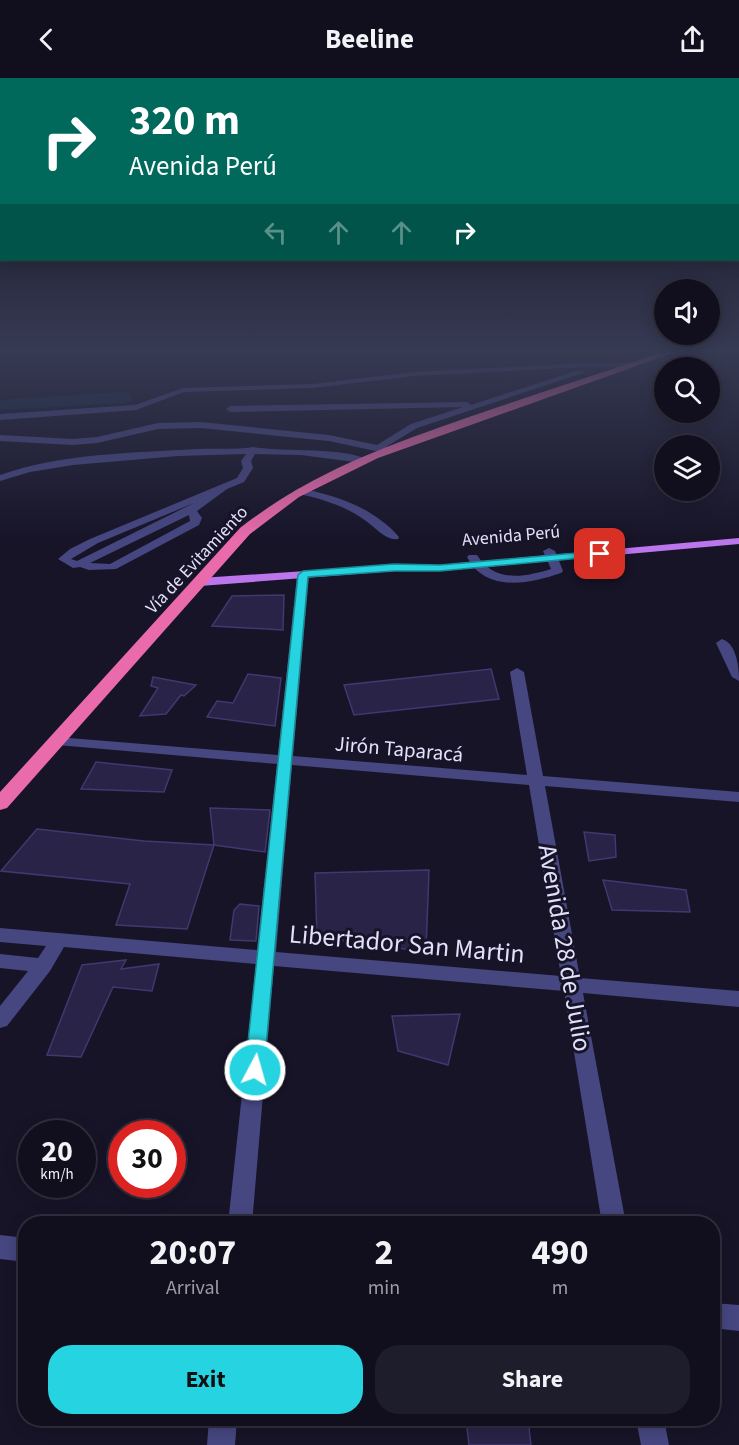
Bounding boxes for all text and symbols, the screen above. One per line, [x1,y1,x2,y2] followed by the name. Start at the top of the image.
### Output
[325,20,414,59] text: Beeline
[30,23,63,56] icon: back
[676,23,709,56] icon: share
[129,91,240,151] text: 320 m
[30,102,108,180] icon: right
[129,147,277,186] text: Avenida Perú
[259,216,292,249] icon: left
[322,216,355,249] icon: ahead
[385,216,418,249] icon: ahead
[448,216,481,249] icon: right
[654,279,720,501] map controls
[654,279,720,345] button: sound
[654,357,720,423] button: search
[654,435,720,501] button: layers
[140,500,254,620] street label: Vía de Evitamiento
[461,519,561,553] street label: Avenida Perú
[574,528,625,579] pin
[583,537,616,570] icon: arrive
[333,728,465,770] street label: Jirón Taparacá
[529,842,601,1054] street label: Avenida 28 de Julio
[288,915,526,973] street label: Libertador San Martin
[223,1038,287,1102] position arrow
[108,1120,186,1198] speed limit sign: 30
[41,1130,73,1173] text: 20
[40,1164,74,1185] text: km/h
[149,1227,236,1278] text: 20:07
[374,1227,393,1278] text: 2
[532,1227,589,1278] text: 490
[166,1274,220,1302] text: Arrival
[368,1274,400,1302] text: min
[552,1274,568,1302] text: m
[48,1345,363,1414] button: Exit
[375,1345,690,1414] button: Share

